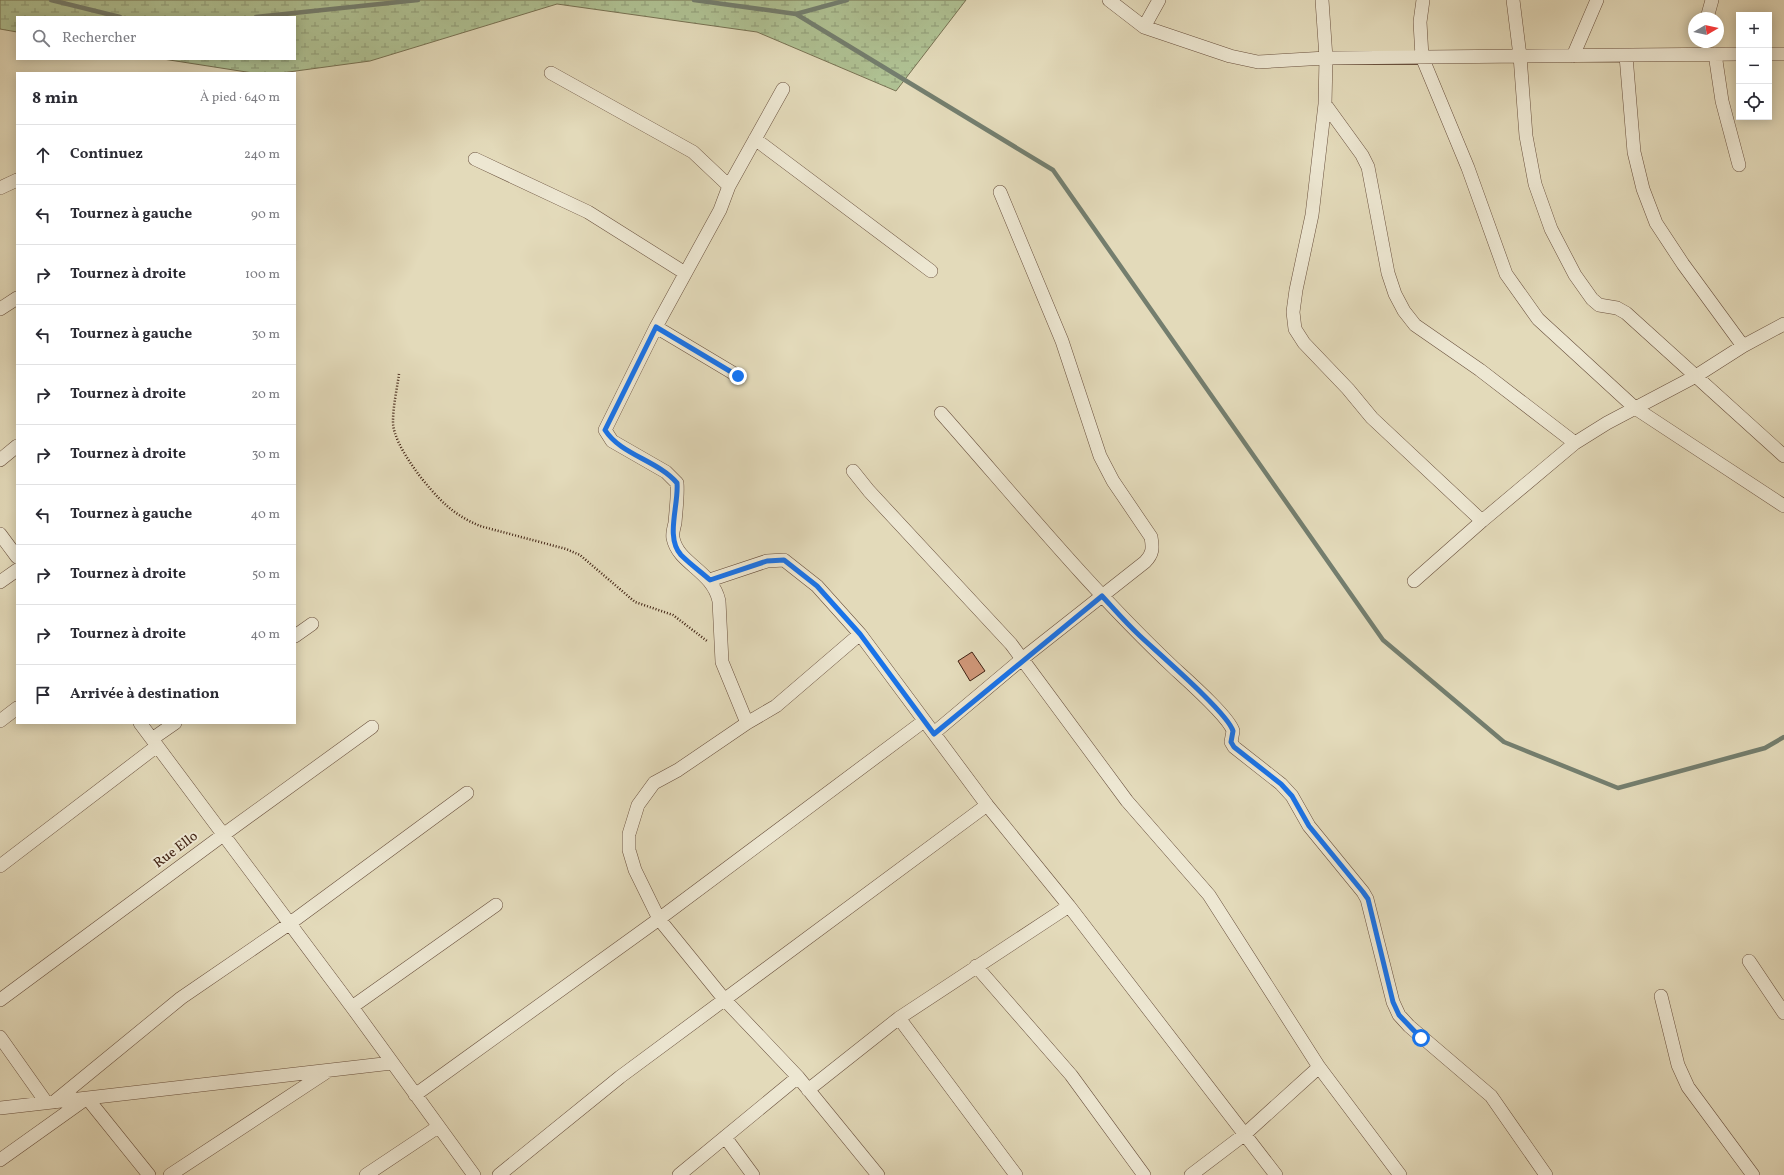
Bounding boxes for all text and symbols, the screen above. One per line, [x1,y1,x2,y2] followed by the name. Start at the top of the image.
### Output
[1688,12,1724,48] north arrow
[1736,12,1772,120] map controls
[1736,12,1772,48] button: +
[16,16,296,60] search box
[30,27,52,49] icon: search
[62,28,136,49] text: Rechercher
[1736,48,1772,84] button: −
[1736,84,1772,120] button: locate
[32,87,78,110] text: 8 min
[200,89,280,107] text: À pied · 640 m
[32,144,54,166] icon: ahead
[70,144,143,165] text: Continuez
[244,146,280,164] text: 240 m
[32,204,54,226] icon: left
[70,204,192,225] text: Tournez à gauche
[251,206,280,224] text: 90 m
[32,264,54,286] icon: right
[70,264,186,285] text: Tournez à droite
[245,266,280,284] text: 100 m
[32,324,54,346] icon: left
[70,324,192,345] text: Tournez à gauche
[252,326,280,344] text: 30 m
[729,367,747,385] route end
[32,384,54,406] icon: right
[70,384,186,405] text: Tournez à droite
[251,386,280,404] text: 20 m
[32,444,54,466] icon: right
[70,444,186,465] text: Tournez à droite
[252,446,280,464] text: 30 m
[32,504,54,526] icon: left
[70,504,192,525] text: Tournez à gauche
[251,506,280,524] text: 40 m
[32,564,54,586] icon: right
[70,564,186,585] text: Tournez à droite
[252,566,280,584] text: 50 m
[32,624,54,646] icon: right
[70,624,186,645] text: Tournez à droite
[251,626,280,644] text: 40 m
[32,684,54,706] icon: arrive
[70,684,219,705] text: Arrivée à destination
[150,827,202,873] street label: Rue Ello
[1412,1029,1430,1047] route start

